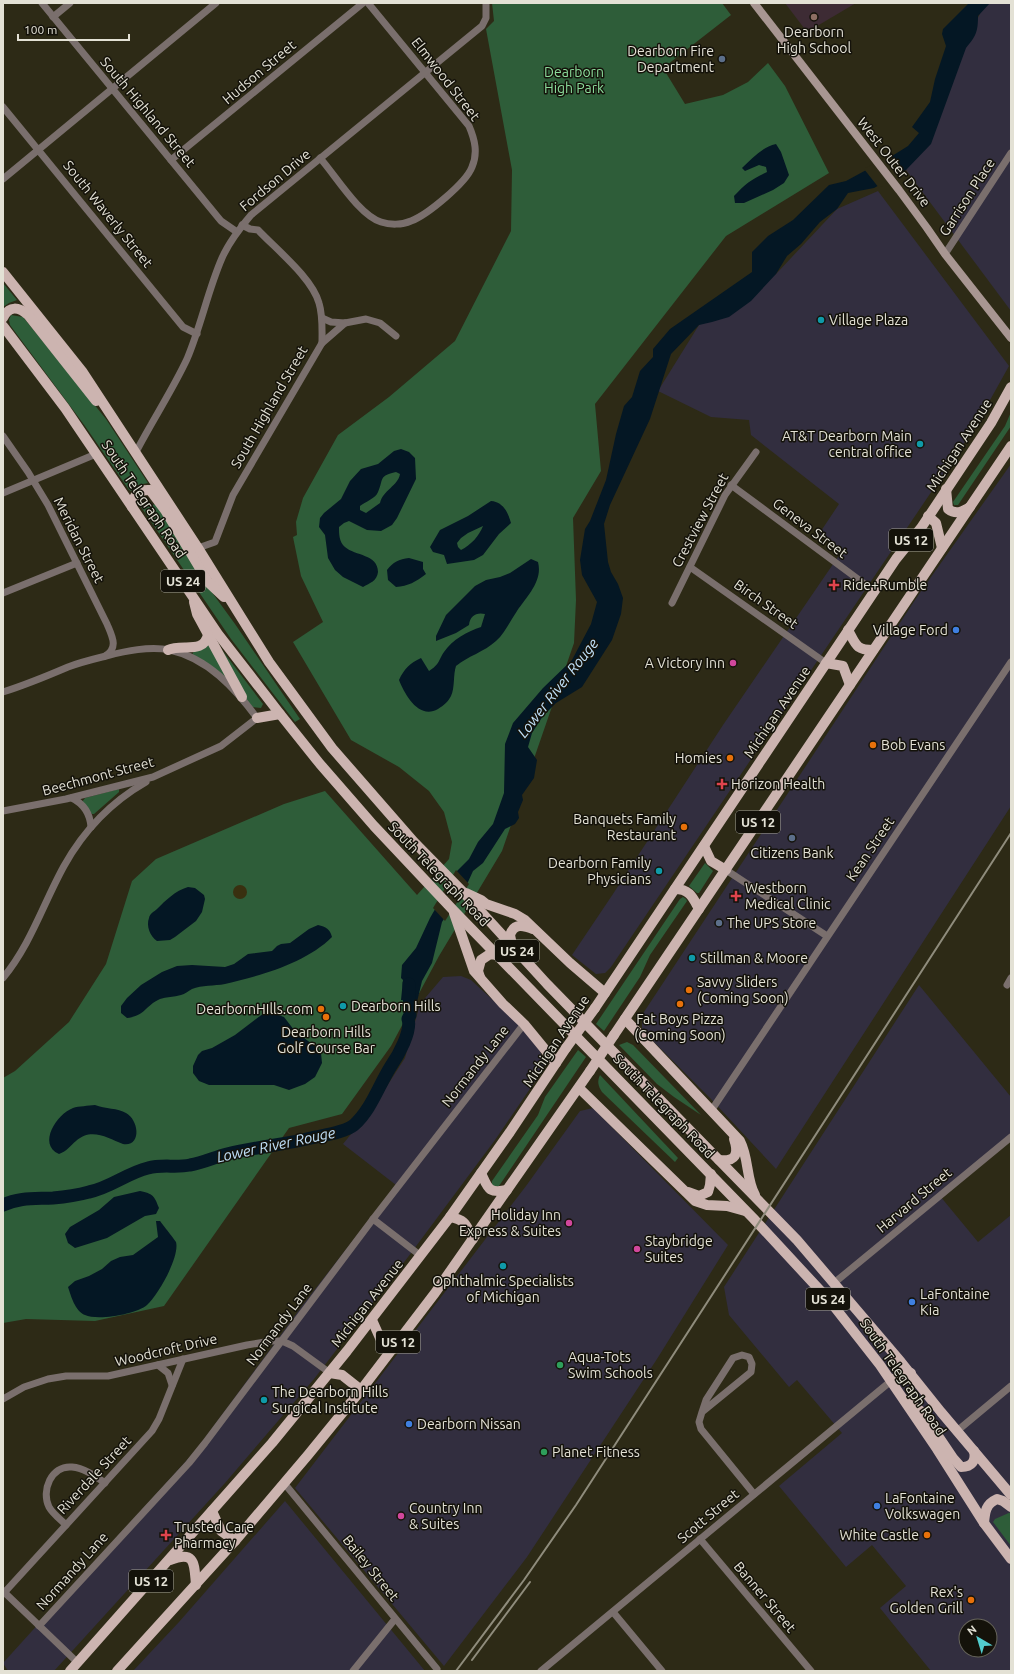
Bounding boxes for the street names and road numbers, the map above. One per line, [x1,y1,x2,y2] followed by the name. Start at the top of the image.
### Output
[409,34,484,124] street label: Elmwood Street
[219,36,299,107] street label: Hudson Street
[97,54,199,171] street label: South Highland Street
[854,114,934,210] street label: West Outer Drive
[236,146,314,214] street label: Fordson Drive
[936,155,998,239] street label: Garrison Place
[60,157,156,271] street label: South Waverly Street
[227,342,311,471] street label: South Highland Street
[923,396,995,494] street label: Michigan Avenue
[99,437,189,561] street label: South Telegraph Road
[668,470,732,570] street label: Crestview Street
[50,494,108,586] street label: Meridan Street
[770,495,851,561] street label: Geneva Street
[889,529,933,551] road number: US 12
[161,570,205,592] road number: US 24
[731,576,801,632] street label: Birch Street
[740,663,814,761] street label: Michigan Avenue
[40,753,156,799] street label: Beechmont Street
[736,811,780,833] road number: US 12
[843,814,897,884] street label: Kean Street
[385,819,493,929] street label: South Telegraph Road
[495,940,539,962] road number: US 24
[519,992,593,1090] street label: Michigan Avenue
[438,1022,512,1110] street label: Normandy Lane
[610,1051,718,1161] street label: South Telegraph Road
[873,1164,955,1236] street label: Harvard Street
[328,1256,406,1350] street label: Michigan Avenue
[243,1280,315,1368] street label: Normandy Lane
[806,1288,850,1310] road number: US 24
[857,1316,949,1438] street label: South Telegraph Road
[113,1330,219,1370] street label: Woodcroft Drive
[376,1331,420,1353] road number: US 12
[54,1432,135,1517] street label: Riverdale Street
[674,1485,742,1546] street label: Scott Street
[33,1529,111,1613] street label: Normandy Lane
[340,1532,403,1604] street label: Bailey Street
[731,1558,800,1636] street label: Banner Street
[129,1570,173,1592] road number: US 12

